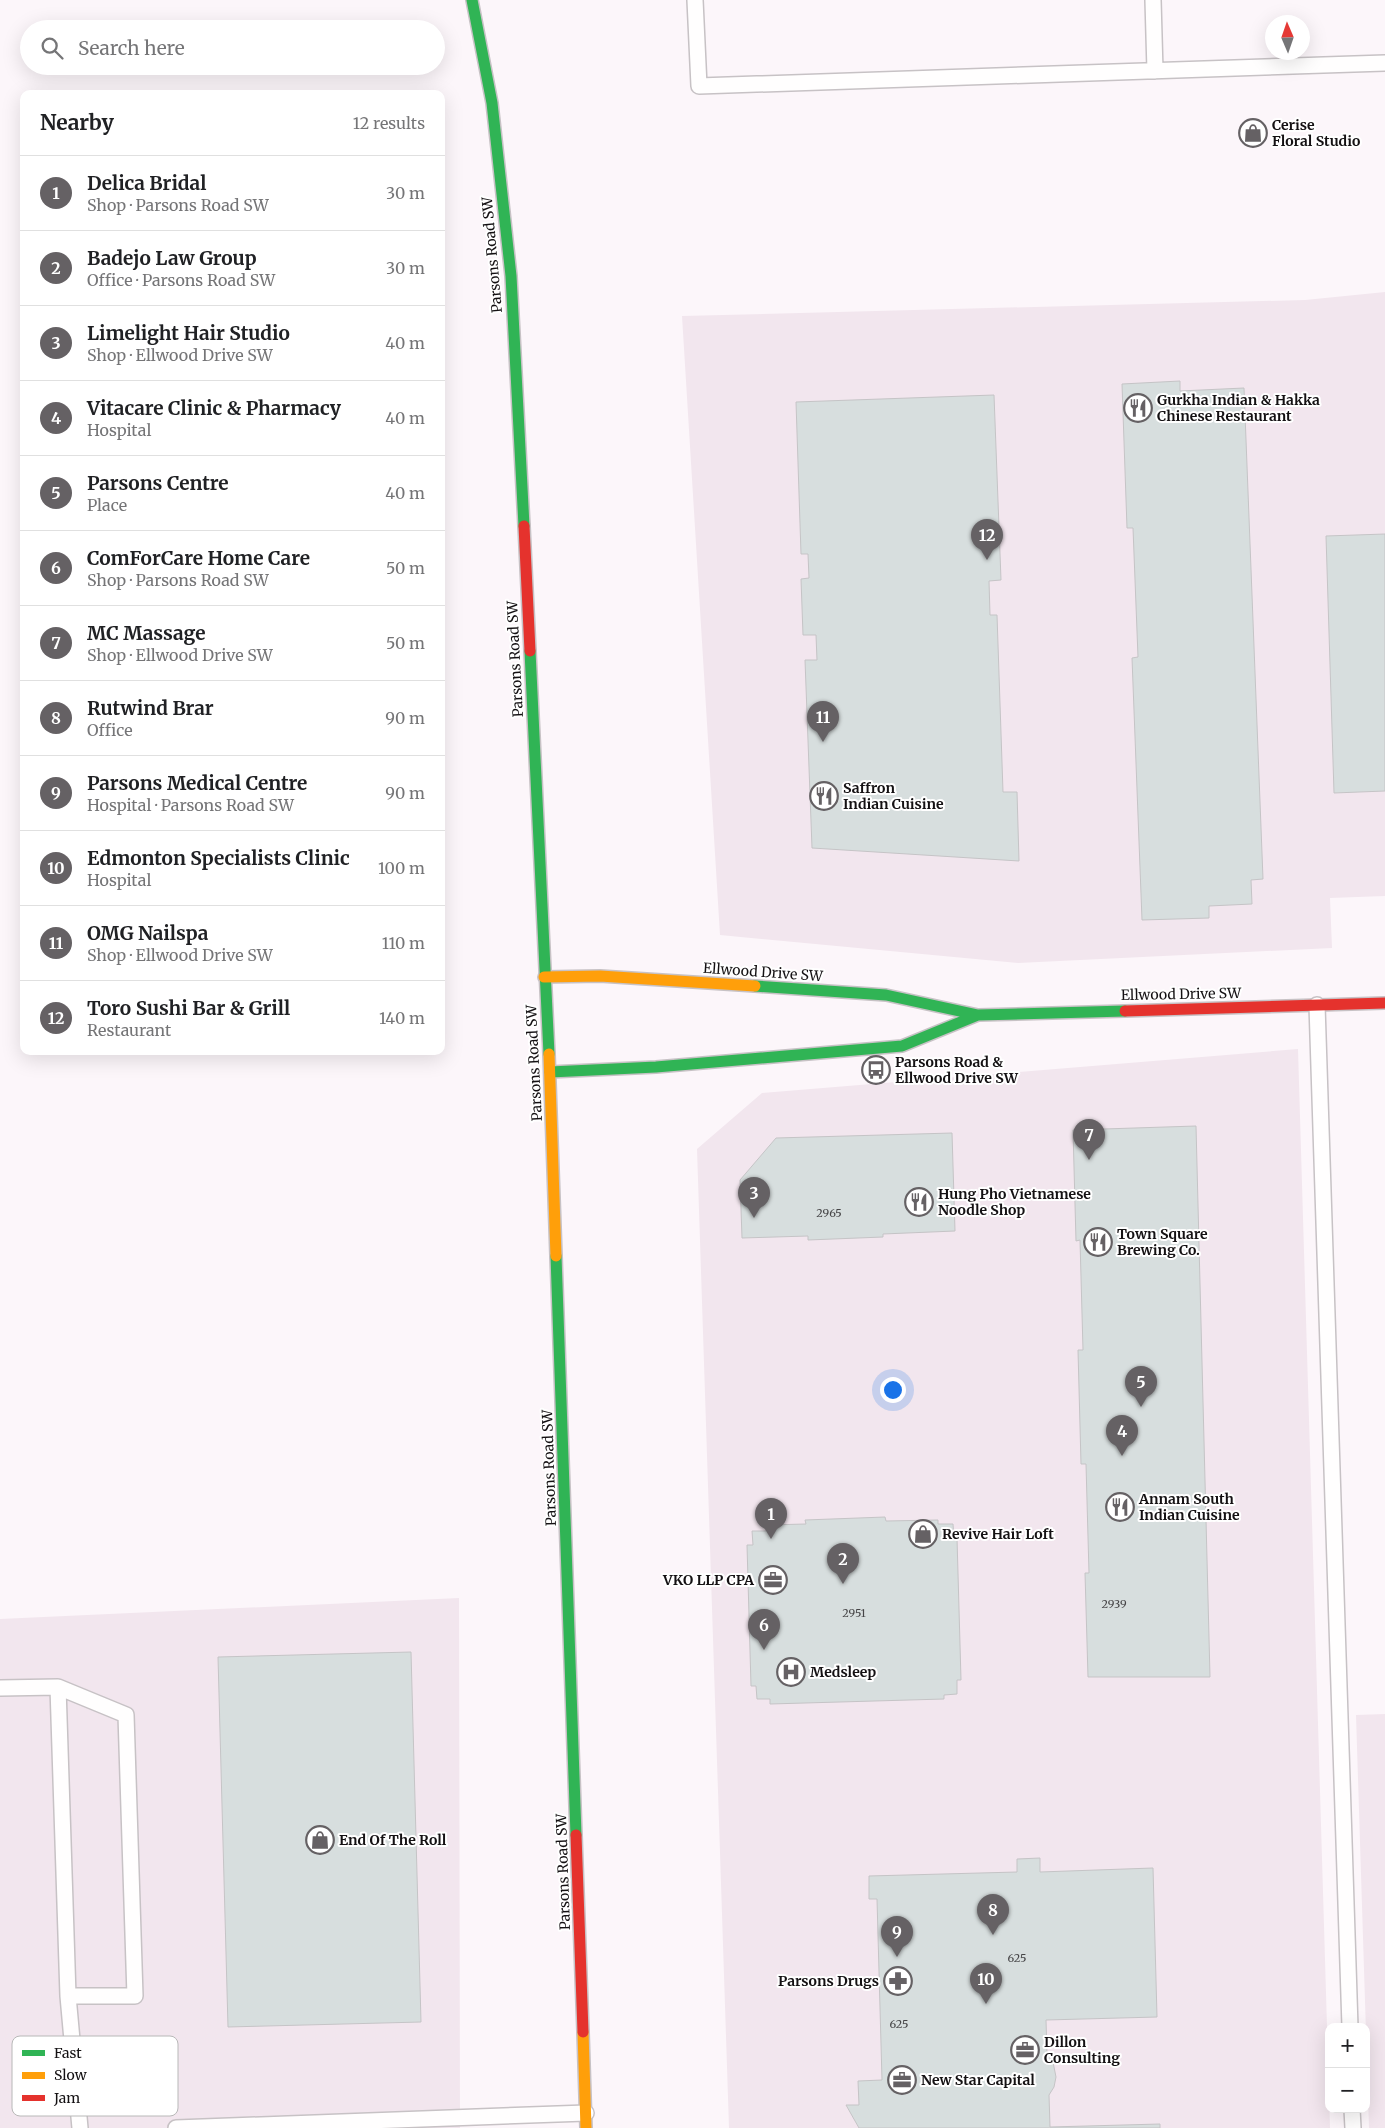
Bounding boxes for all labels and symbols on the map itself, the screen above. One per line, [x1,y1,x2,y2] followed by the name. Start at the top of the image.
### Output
[1265,15,1310,60] north arrow
[1272,116,1360,150] place label: Cerise Floral Studio
[1238,118,1268,148] shop icon: Cerise Floral Studio
[478,195,506,314] street label: Parsons Road SW
[1157,391,1320,425] place label: Gurkha Indian & Hakka Chinese Restaurant
[1123,393,1153,423] restaurant icon: Gurkha Indian & Hakka Chinese Restaurant
[971,519,1003,560] pin: 12
[503,599,527,718] street label: Parsons Road SW
[807,701,839,742] pin: 11
[843,779,944,813] place label: Saffron Indian Cuisine
[809,781,839,811] restaurant icon: Saffron Indian Cuisine
[702,959,825,985] street label: Ellwood Drive SW
[1121,984,1242,1004] street label: Ellwood Drive SW
[522,1003,546,1122] street label: Parsons Road SW
[895,1053,1019,1087] place label: Parsons Road & Ellwood Drive SW
[861,1055,891,1085] bus stop icon: Parsons Road & Ellwood Drive SW
[1073,1119,1105,1160] pin: 7
[738,1177,770,1218] pin: 3
[938,1185,1091,1219] place label: Hung Pho Vietnamese Noodle Shop
[904,1187,934,1217] restaurant icon: Hung Pho Vietnamese Noodle Shop
[816,1206,842,1220] house number: 2965
[1117,1225,1208,1259] place label: Town Square Brewing Co.
[1083,1227,1113,1257] restaurant icon: Town Square Brewing Co.
[1125,1366,1157,1407] pin: 5
[880,1377,906,1403] your location
[538,1408,560,1527] street label: Parsons Road SW
[1106,1415,1138,1456] pin: 4
[1138,1490,1240,1524] place label: Annam South Indian Cuisine
[1105,1492,1135,1522] restaurant icon: Annam South Indian Cuisine
[755,1498,787,1539] pin: 1
[908,1519,938,1549] shop icon: Revive Hair Loft
[942,1525,1054,1543] place label: Revive Hair Loft
[827,1543,859,1584] pin: 2
[758,1565,788,1595] office icon: VKO LLP CPA
[662,1571,755,1589] place label: VKO LLP CPA
[1101,1597,1127,1611] house number: 2939
[842,1606,866,1620] house number: 2951
[748,1609,780,1650] pin: 6
[776,1657,806,1687] hospital icon: Medsleep
[810,1663,876,1681] place label: Medsleep
[552,1812,574,1931] street label: Parsons Road SW
[305,1825,335,1855] shop icon: End Of The Roll
[339,1831,447,1849] place label: End Of The Roll
[977,1894,1009,1935] pin: 8
[881,1916,913,1957] pin: 9
[1008,1951,1026,1965] house number: 625
[970,1963,1002,2004] pin: 10
[883,1966,913,1996] pharmacy icon: Parsons Drugs
[778,1972,879,1990] place label: Parsons Drugs
[890,2017,908,2031] house number: 625
[1044,2033,1120,2067] place label: Dillon Consulting
[1010,2035,1040,2065] office icon: Dillon Consulting
[12,2036,178,2116] legend
[54,2044,82,2062] text: Fast
[887,2065,917,2095] office icon: New Star Capital
[54,2066,87,2084] text: Slow
[921,2071,1035,2089] place label: New Star Capital
[53,2089,80,2107] text: Jam

